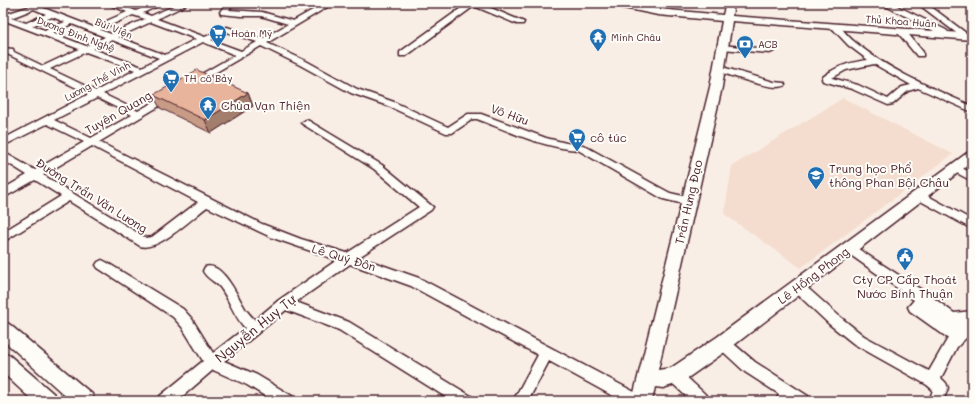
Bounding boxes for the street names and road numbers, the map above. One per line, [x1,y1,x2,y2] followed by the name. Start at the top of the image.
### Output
[865,12,937,30] street label: Thủ Khoa Huân
[35,13,117,55] street label: Dương Đình Nghệ
[93,14,135,42] street label: Bùi Viện
[62,58,133,104] street label: Lương Thế Vinh
[82,86,154,138] street label: Tuyên Quang
[489,100,531,128] street label: Võ Hữu
[33,154,151,236] street label: Đường Trần Văn Lương
[670,158,706,246] street label: Trần Hưng Đạo
[310,240,378,274] street label: Lê Quý Đôn
[774,243,852,307] street label: Lê Hồng Phong
[210,289,301,367] street label: Nguyễn Huy Tự

